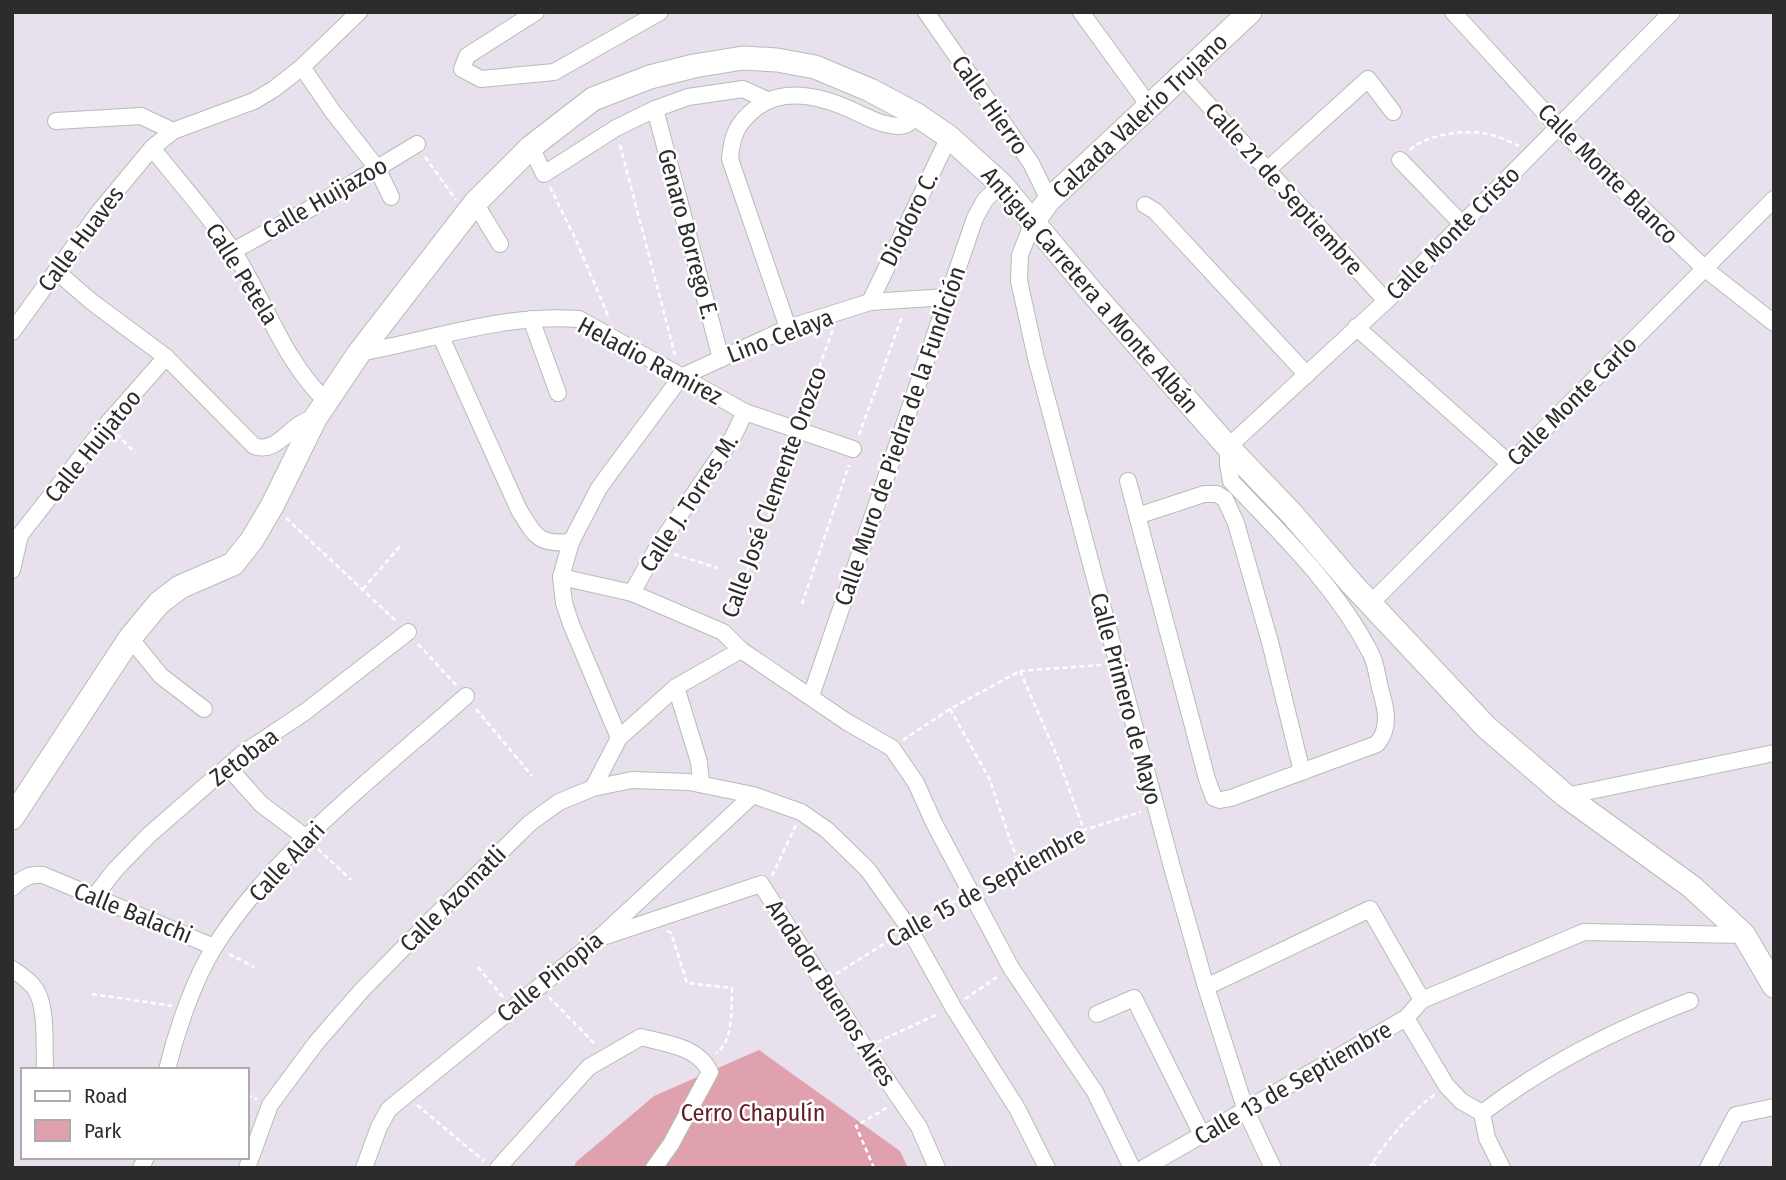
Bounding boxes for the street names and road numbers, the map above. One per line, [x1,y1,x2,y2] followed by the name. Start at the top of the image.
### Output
[1047,28,1233,204] street label: Calzada Valerio Trujano
[946,50,1034,160] street label: Calle Hierro
[1199,97,1369,281] street label: Calle 21 de Septiembre
[1532,98,1684,250] street label: Calle Monte Blanco
[652,146,724,322] street label: Genaro Borrego E.
[258,151,392,245] street label: Calle Huijazoo
[1380,160,1526,306] street label: Calle Monte Cristo
[976,161,1204,419] street label: Antigua Carretera a Monte Albán
[874,167,944,271] street label: Diodoro C.
[32,181,130,297] street label: Calle Huaves
[200,218,284,330] street label: Calle Petela
[829,263,971,609] street label: Calle Muro de Piedra de la Fundición
[723,303,837,369] street label: Lino Celaya
[573,311,727,411] street label: Heladio Ramirez
[1501,330,1643,472] street label: Calle Monte Carlo
[715,363,833,621] street label: Calle José Clemente Orozco
[39,384,147,508] street label: Calle Huijatoo
[634,429,744,577] street label: Calle J. Torres M.
[1084,590,1168,808] street label: Calle Primero de Mayo
[204,722,284,792] street label: Zetobaa
[243,816,331,908] street label: Calle Alari
[882,821,1090,953] street label: Calle 15 de Septiembre
[394,840,512,958] street label: Calle Azomatli
[70,877,196,949] street label: Calle Balachi
[760,895,902,1091] street label: Andador Buenos Aires
[491,926,609,1028] street label: Calle Pinopia
[1190,1015,1396,1151] street label: Calle 13 de Septiembre

